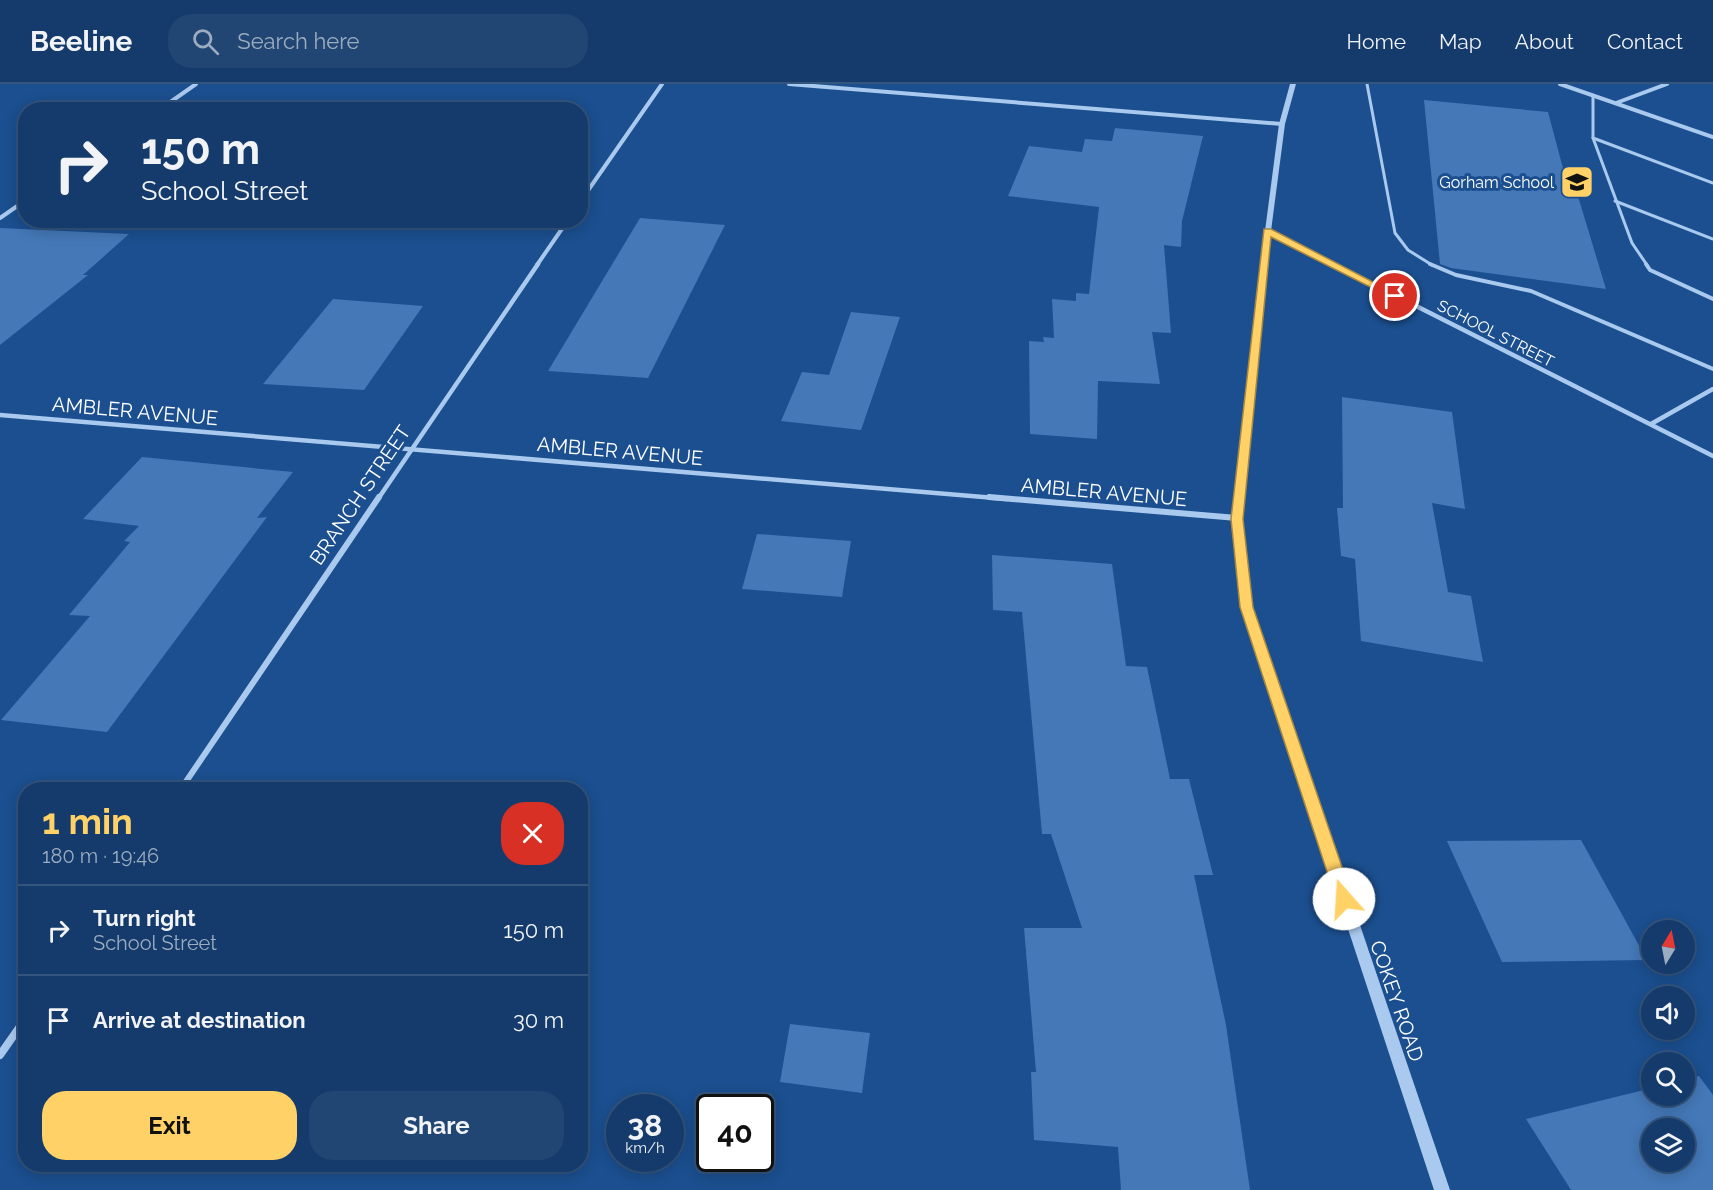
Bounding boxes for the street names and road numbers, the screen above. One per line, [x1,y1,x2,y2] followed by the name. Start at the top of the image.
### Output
[1434,296,1558,371] street label: SCHOOL STREET
[51,392,219,430] street label: AMBLER AVENUE
[305,421,415,569] street label: BRANCH STREET
[536,432,704,470] street label: AMBLER AVENUE
[1020,473,1188,511] street label: AMBLER AVENUE
[1365,937,1429,1065] street label: COKEY ROAD

